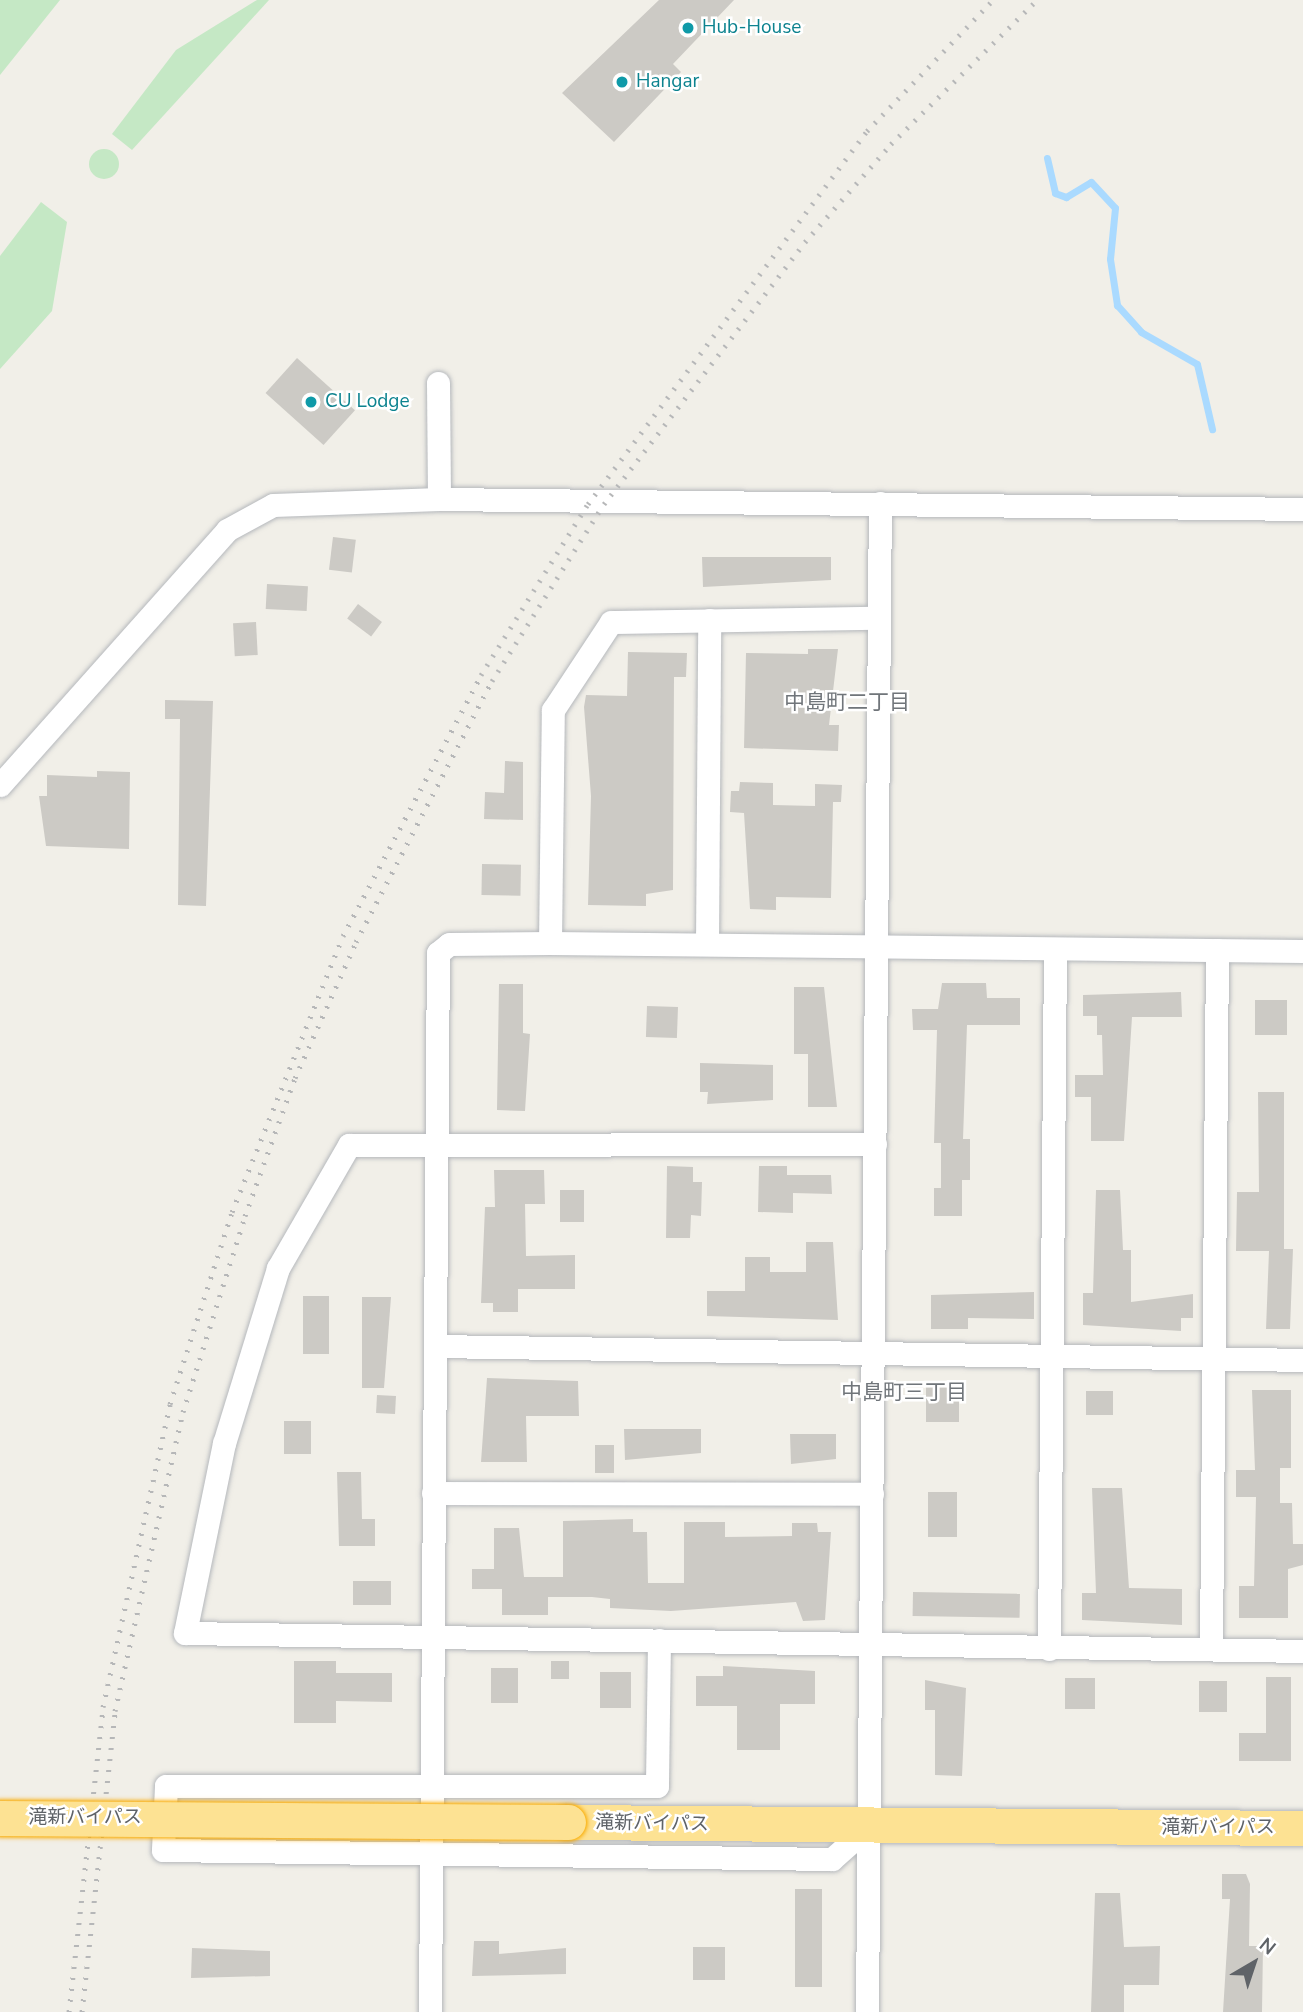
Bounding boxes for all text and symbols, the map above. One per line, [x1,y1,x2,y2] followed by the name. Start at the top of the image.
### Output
[702,17,801,39] place label: Hub-House
[680,20,696,36] marker: Hub-House
[636,71,699,93] place label: Hangar
[614,74,630,90] marker: Hangar
[325,391,410,413] place label: CU Lodge
[303,394,319,410] marker: CU Lodge
[784,689,910,715] district label: 中島町二丁目
[841,1379,967,1405] district label: 中島町三丁目
[28,1807,142,1829] street label: 滝新バイパス
[595,1812,709,1836] street label: 滝新バイパス
[1161,1817,1275,1839] street label: 滝新バイパス
[1219,1928,1289,1998] north arrow
[1254,1932,1281,1961] text: N

